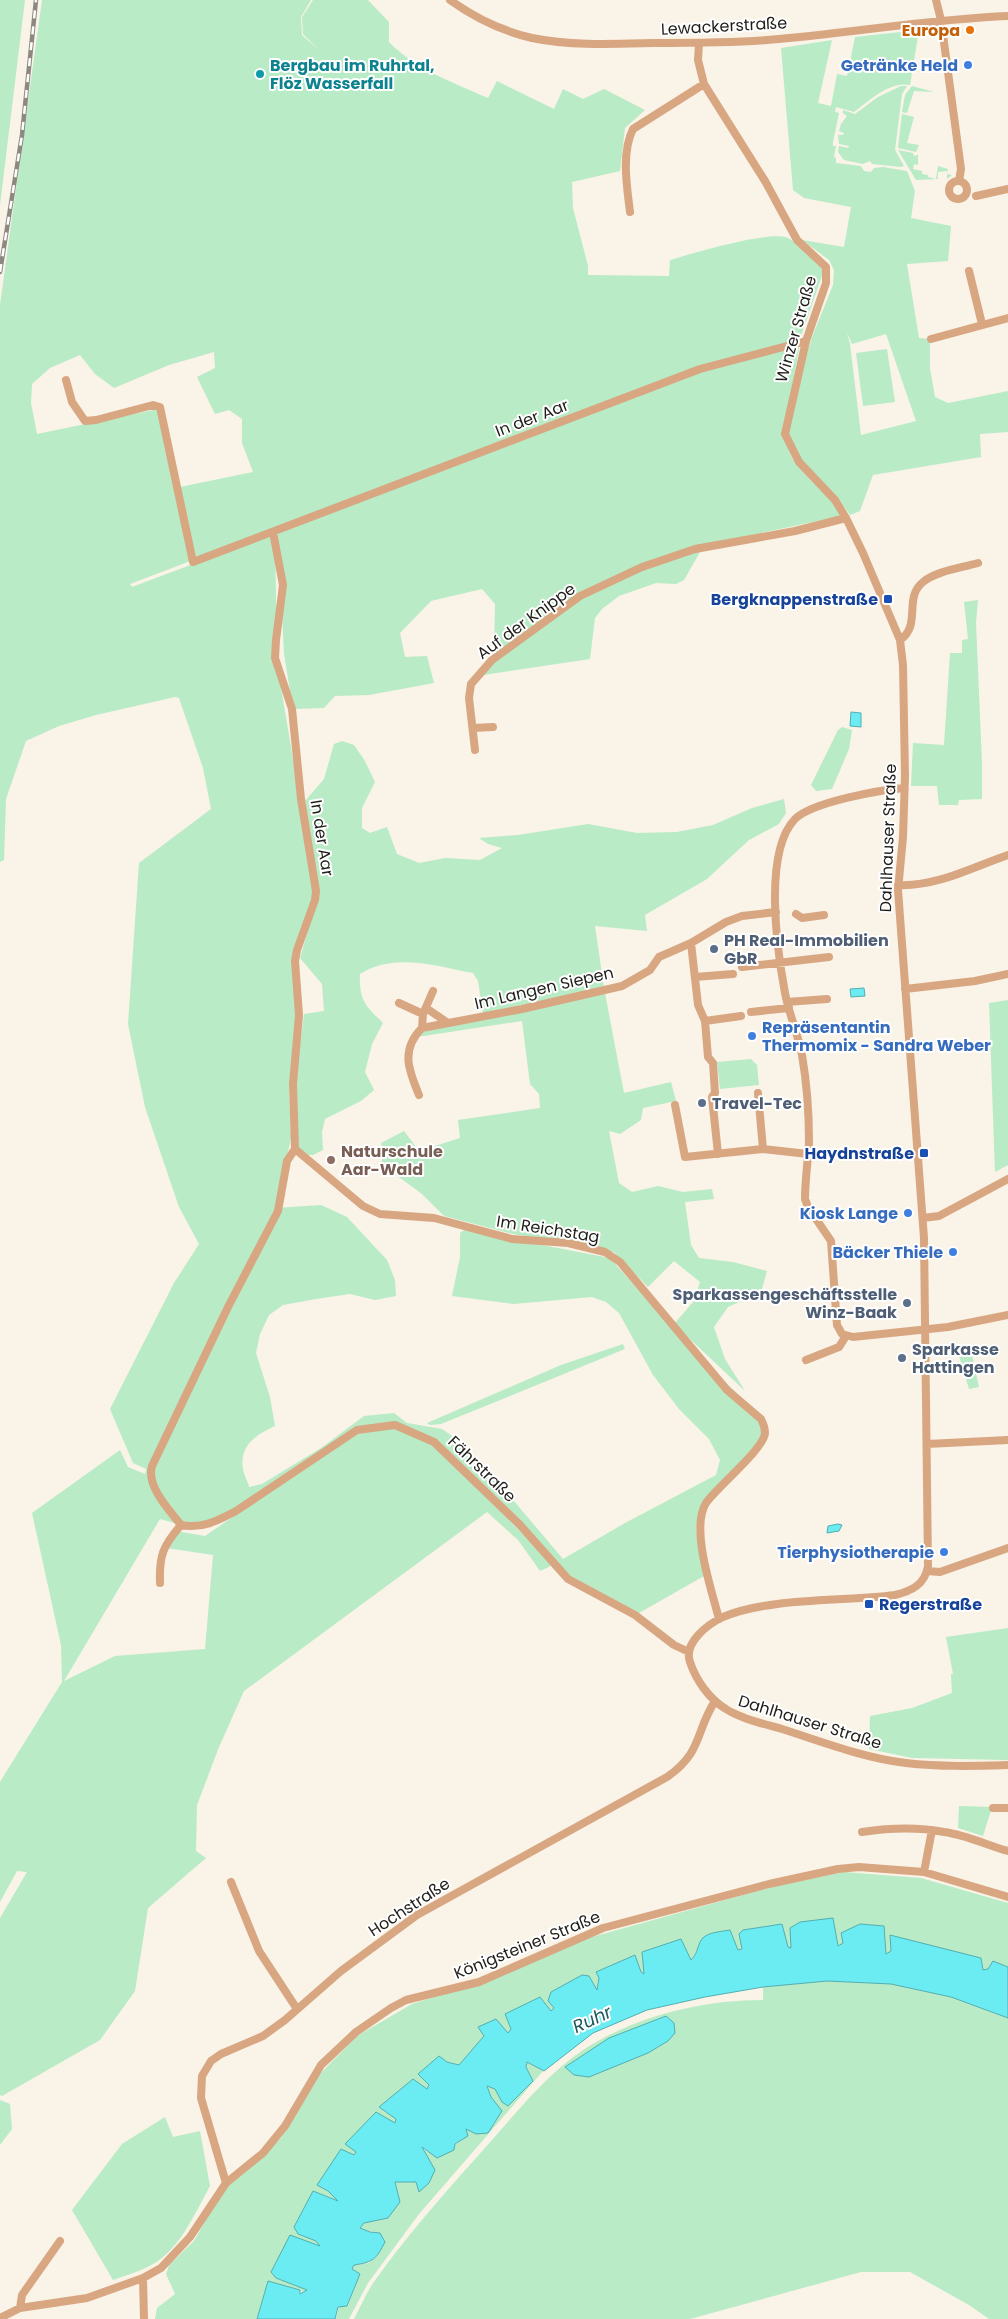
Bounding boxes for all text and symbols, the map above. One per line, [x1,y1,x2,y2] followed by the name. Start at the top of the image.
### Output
[660,11,788,41] street label: Lewackerstraße
[902,19,960,42] place label: Europa
[964,24,976,36] marker: Europa
[270,54,435,95] place label: Bergbau im Ruhrtal, Flöz Wasserfall
[841,54,958,77] place label: Getränke Held
[962,59,974,71] marker: Getränke Held
[254,68,266,80] marker: Bergbau im Ruhrtal, Flöz Wasserfall
[770,273,822,385] street label: Winzer Straße
[492,393,572,443] street label: In der Aar
[472,577,580,665] street label: Auf der Knippe
[711,588,878,611] place label: Bergknappenstraße
[882,593,894,605] marker: Bergknappenstraße
[874,763,902,913] street label: Dahlhauser Straße
[305,798,339,878] street label: In der Aar
[724,929,889,970] place label: PH Real-Immobilien GbR
[708,943,720,955] marker: PH Real-Immobilien GbR
[472,961,616,1015] street label: Im Langen Siepen
[762,1016,991,1057] place label: Repräsentantin Thermomix - Sandra Weber
[746,1030,758,1042] marker: Repräsentantin Thermomix - Sandra Weber
[712,1092,802,1115] place label: Travel-Tec
[696,1097,708,1109] marker: Travel-Tec
[341,1140,443,1181] place label: Naturschule Aar-Wald
[805,1142,914,1165] place label: Haydnstraße
[918,1147,930,1159] marker: Haydnstraße
[325,1154,337,1166] marker: Naturschule Aar-Wald
[800,1202,898,1225] place label: Kiosk Lange
[902,1207,914,1219] marker: Kiosk Lange
[495,1210,601,1248] street label: Im Reichstag
[833,1241,943,1264] place label: Bäcker Thiele
[947,1246,959,1258] marker: Bäcker Thiele
[673,1283,897,1324] place label: Sparkassengeschäftsstelle Winz-Baak
[901,1297,913,1309] marker: Sparkassengeschäftsstelle Winz-Baak
[912,1338,999,1379] place label: Sparkasse Hattingen
[896,1352,908,1364] marker: Sparkasse Hattingen
[443,1431,521,1507] street label: Fährstraße
[777,1541,934,1564] place label: Tierphysiotherapie
[938,1546,950,1558] marker: Tierphysiotherapie
[879,1593,982,1616] place label: Regerstraße
[863,1598,875,1610] marker: Regerstraße
[735,1689,885,1755] street label: Dahlhauser Straße
[364,1872,454,1942] street label: Hochstraße
[450,1905,604,1985] street label: Königsteiner Straße
[568,1999,617,2039] water label: Ruhr

